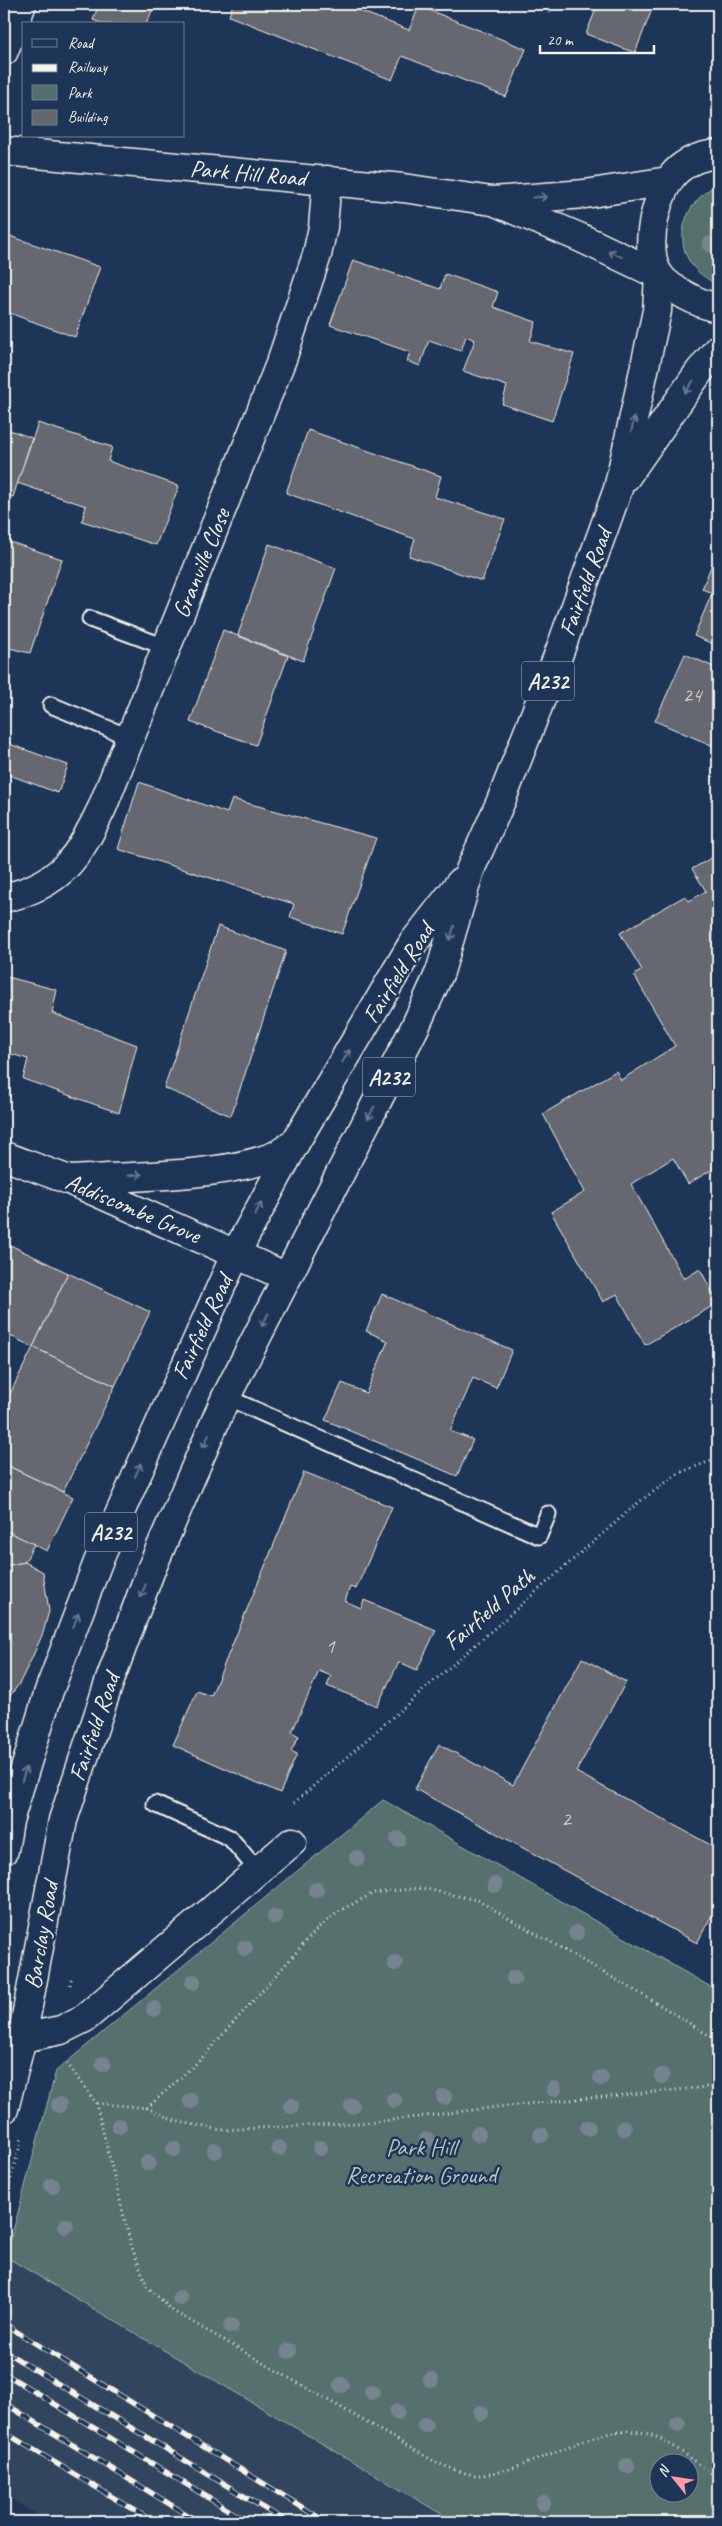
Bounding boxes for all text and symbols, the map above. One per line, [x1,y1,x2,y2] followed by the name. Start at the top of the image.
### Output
[22,22,185,138] legend
[540,22,653,54] scale bar
[547,31,574,50] text: 20 m
[68,34,95,53] text: Road
[68,58,109,77] text: Railway
[68,84,93,103] text: Park
[68,108,108,127] text: Building
[189,153,311,193] street label: Park Hill Road
[532,193,548,202] one-way arrow
[608,249,623,258] one-way arrow
[684,380,694,394] one-way arrow
[629,417,638,433] one-way arrow
[165,502,237,622] street label: Granville Close
[552,521,619,640] street label: Fairfield Road
[522,661,574,700] road number: A232
[683,682,704,708] house number: 24
[356,915,442,1028] street label: Fairfield Road
[446,925,456,941] one-way arrow
[342,1050,352,1064] one-way arrow
[363,1058,415,1096] road number: A232
[366,1105,375,1120] one-way arrow
[61,1166,207,1251] street label: Addiscombe Grove
[127,1171,143,1180] one-way arrow
[254,1202,263,1217] one-way arrow
[165,1267,241,1384] street label: Fairfield Road
[260,1312,269,1327] one-way arrow
[200,1433,210,1448] one-way arrow
[134,1463,144,1478] one-way arrow
[85,1512,137,1551] road number: A232
[437,1560,542,1657] street label: Fairfield Path
[138,1583,147,1598] one-way arrow
[72,1613,81,1629] one-way arrow
[325,1633,336,1659] house number: 1
[62,1666,128,1785] street label: Fairfield Road
[19,1767,29,1783] one-way arrow
[561,1806,572,1832] house number: 2
[17,1875,66,1991] street label: Barclay Road
[346,2132,500,2190] park label: Park Hill Recreation Ground
[650,2454,700,2504] north arrow
[654,2462,674,2480] text: N

